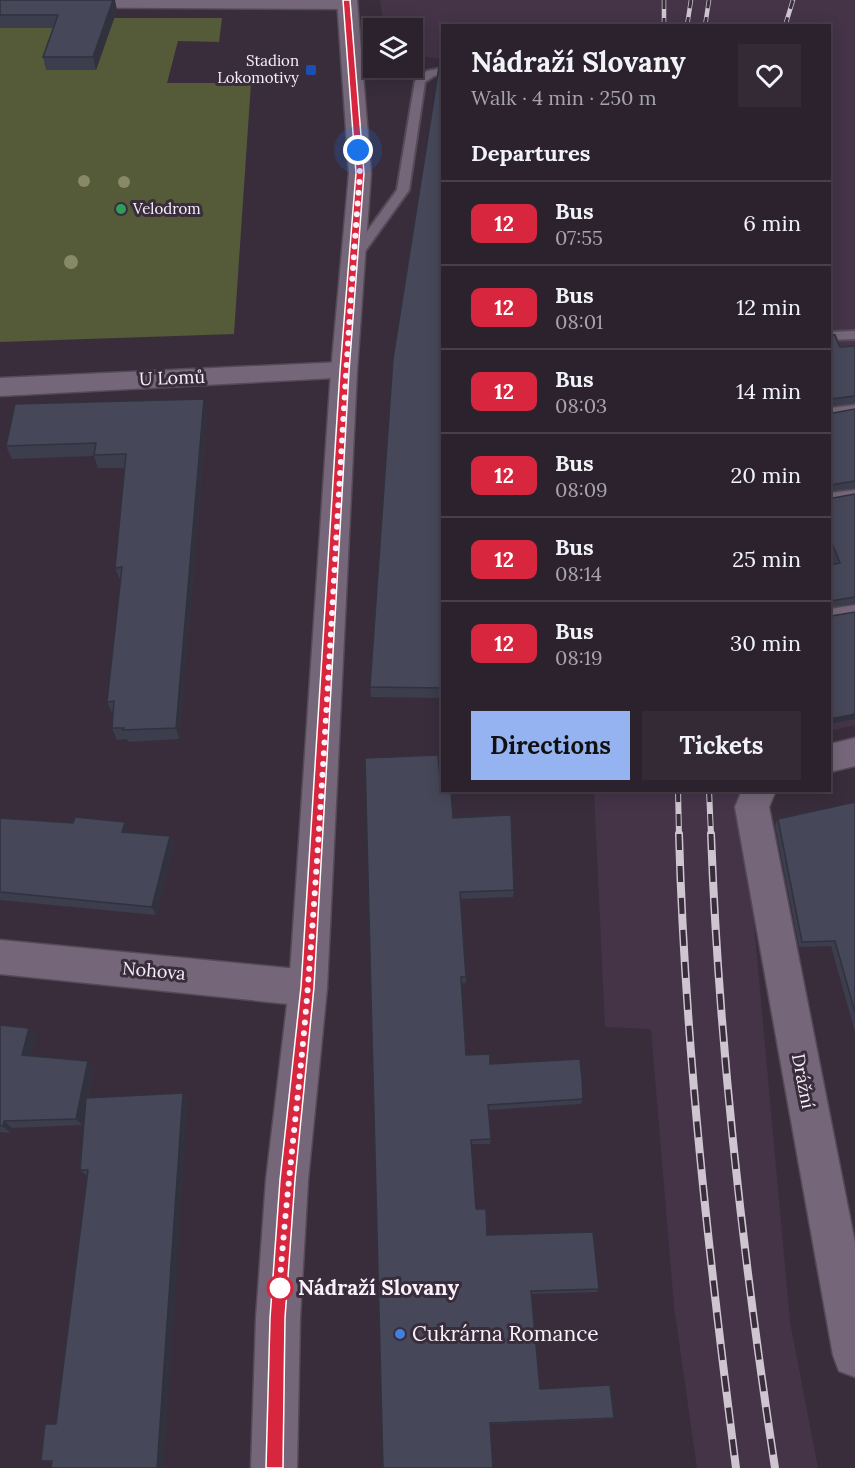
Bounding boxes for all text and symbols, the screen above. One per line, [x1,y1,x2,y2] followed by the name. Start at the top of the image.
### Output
[363,18,423,78] map controls
[363,18,423,78] button: layers
[471,44,686,80] text: Nádraží Slovany
[738,44,801,107] button: heart
[217,51,299,87] place label: Stadion Lokomotivy
[304,63,318,77] marker: Stadion Lokomotivy
[471,85,657,110] text: Walk · 4 min · 250 m
[343,135,373,165] your location
[471,139,590,167] text: Departures
[555,197,594,225] text: Bus
[132,199,201,218] place label: Velodrom
[114,202,128,216] marker: Velodrom
[743,209,801,237] text: 6 min
[494,210,514,237] text: 12
[555,225,603,250] text: 07:55
[555,281,594,309] text: Bus
[736,293,801,321] text: 12 min
[494,294,514,321] text: 12
[555,309,603,334] text: 08:01
[139,365,206,390] street label: U Lomů
[555,365,594,393] text: Bus
[736,377,801,405] text: 14 min
[494,378,514,405] text: 12
[555,393,607,418] text: 08:03
[555,449,594,477] text: Bus
[731,461,801,489] text: 20 min
[494,462,514,489] text: 12
[555,477,608,502] text: 08:09
[555,533,594,561] text: Bus
[732,545,801,573] text: 25 min
[494,546,514,573] text: 12
[555,561,602,586] text: 08:14
[555,617,594,645] text: Bus
[730,629,801,657] text: 30 min
[494,630,514,657] text: 12
[555,645,603,670] text: 08:19
[471,711,630,780] button: Directions
[642,711,801,780] button: Tickets
[121,956,187,985] street label: Nohova
[787,1051,820,1110] street label: Drážní
[298,1274,459,1301] place label: Nádraží Slovany
[267,1275,293,1301] marker: Nádraží Slovany
[412,1320,599,1347] place label: Cukrárna Romance
[393,1327,407,1341] marker: Cukrárna Romance

